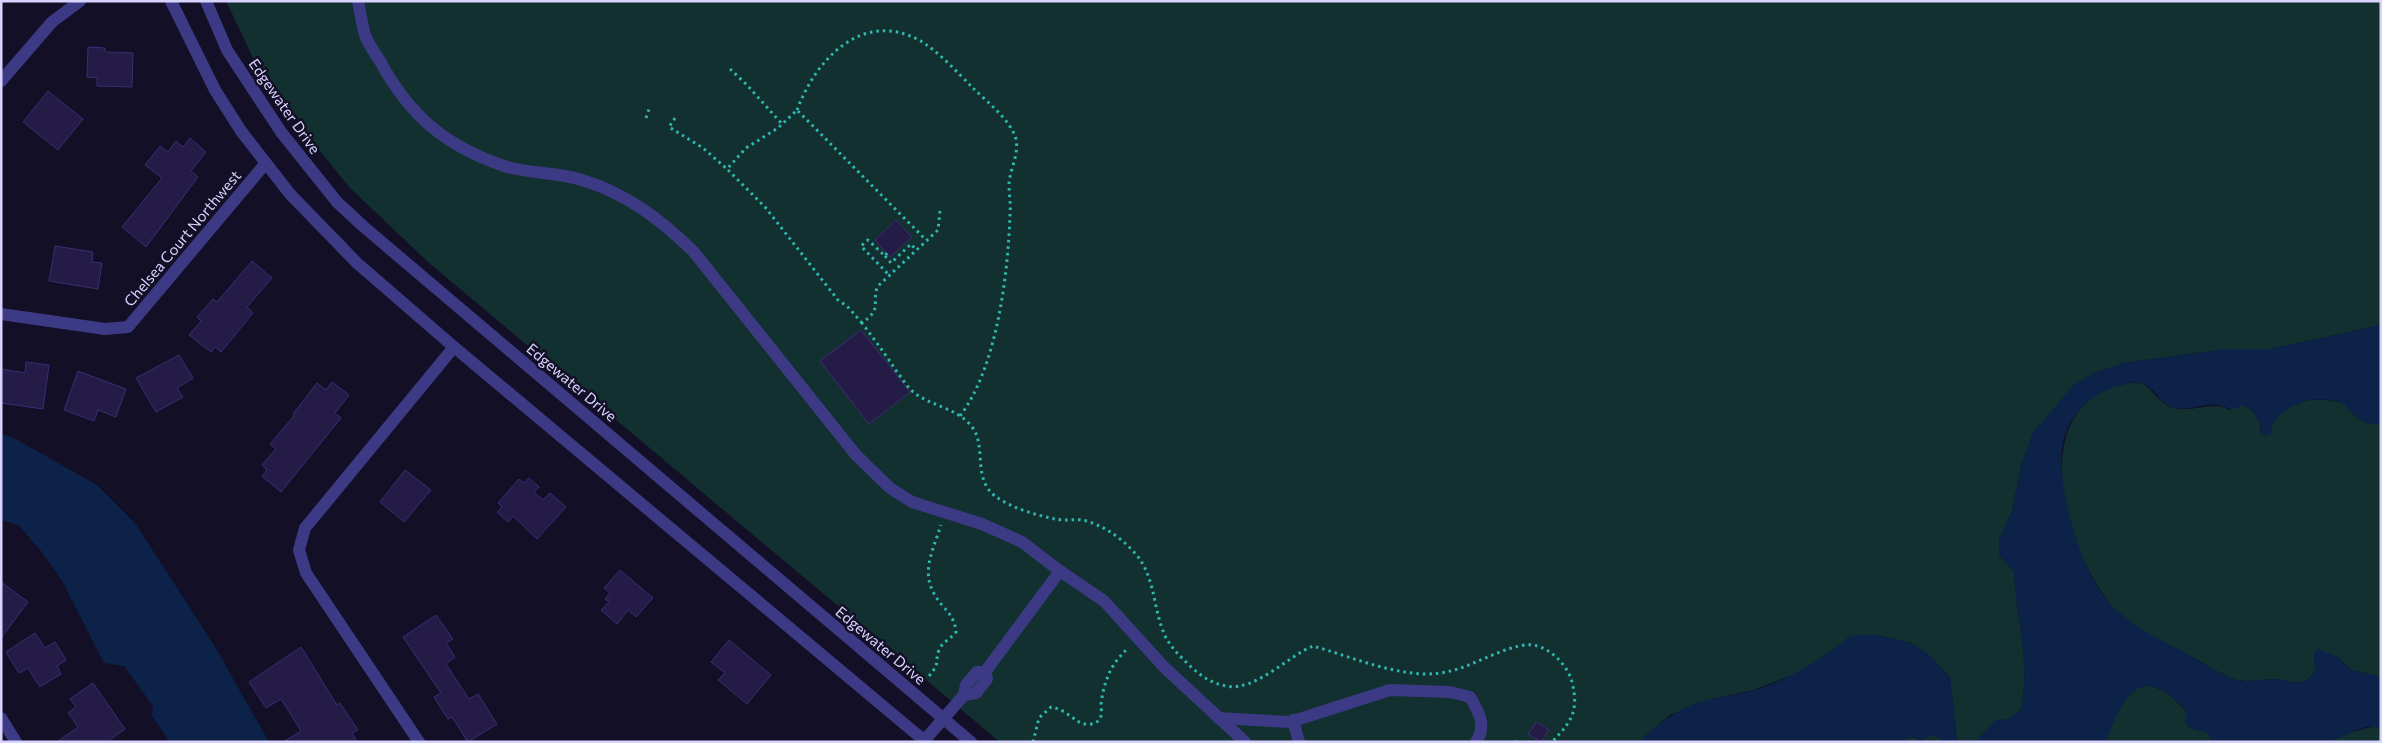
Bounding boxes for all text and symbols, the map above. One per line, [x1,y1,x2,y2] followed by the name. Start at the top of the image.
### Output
[245,55,325,157] street label: Edgewater Drive
[120,166,244,310] street label: Chelsea Court Northwest
[523,339,621,425] street label: Edgewater Drive
[832,602,930,688] street label: Edgewater Drive

